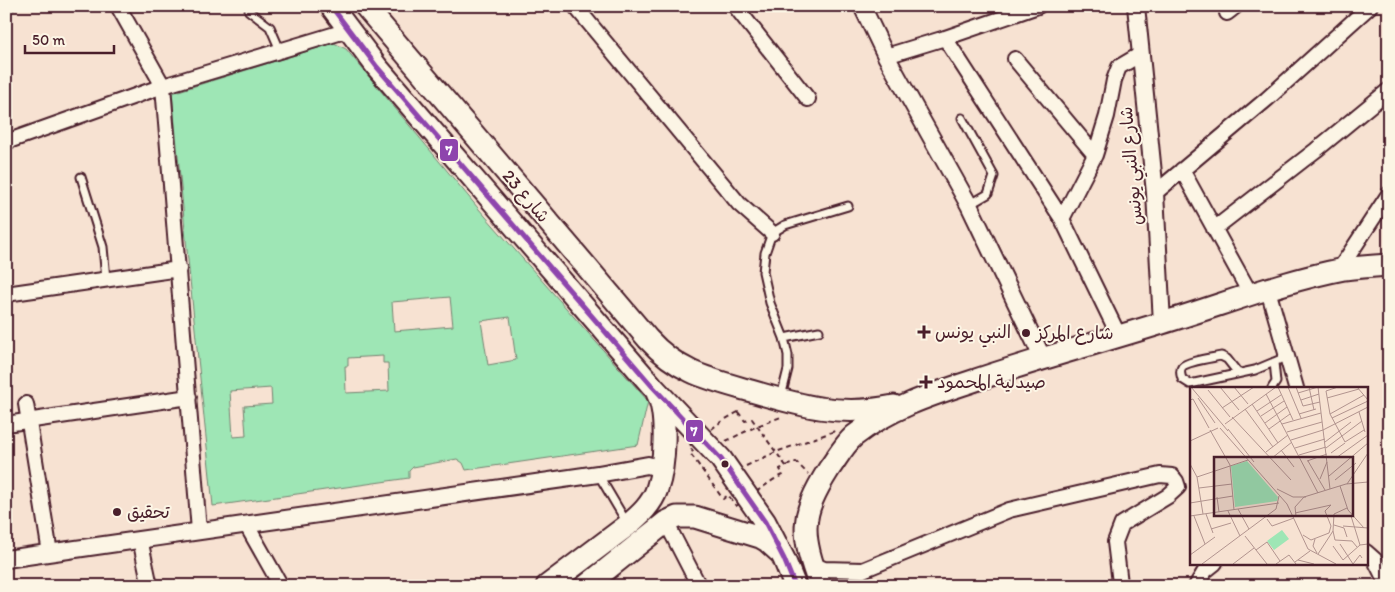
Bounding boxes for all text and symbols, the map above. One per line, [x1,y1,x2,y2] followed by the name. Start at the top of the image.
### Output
[25,22,114,54] scale bar
[32,31,65,49] text: 50 m
[1115,105,1152,226] street label: شارع النبي يونس
[439,138,459,162] line badge: 7
[445,142,453,159] text: 7
[497,165,554,228] street label: شارع 23
[935,321,1011,348] place label: النبي يونس
[1034,322,1114,345] place label: شارع المركز
[917,325,931,339] marker: النبي يونس
[1020,327,1032,339] marker: شارع المركز
[937,371,1046,393] place label: صيدلية المحمود
[919,375,933,389] marker: صيدلية المحمود
[1190,387,1368,564] inset map
[685,419,704,443] line badge: 7
[690,423,698,440] text: 7
[720,459,730,469] unlabelled marker
[127,501,171,523] place label: تحقيق
[111,506,123,518] marker: تحقيق

